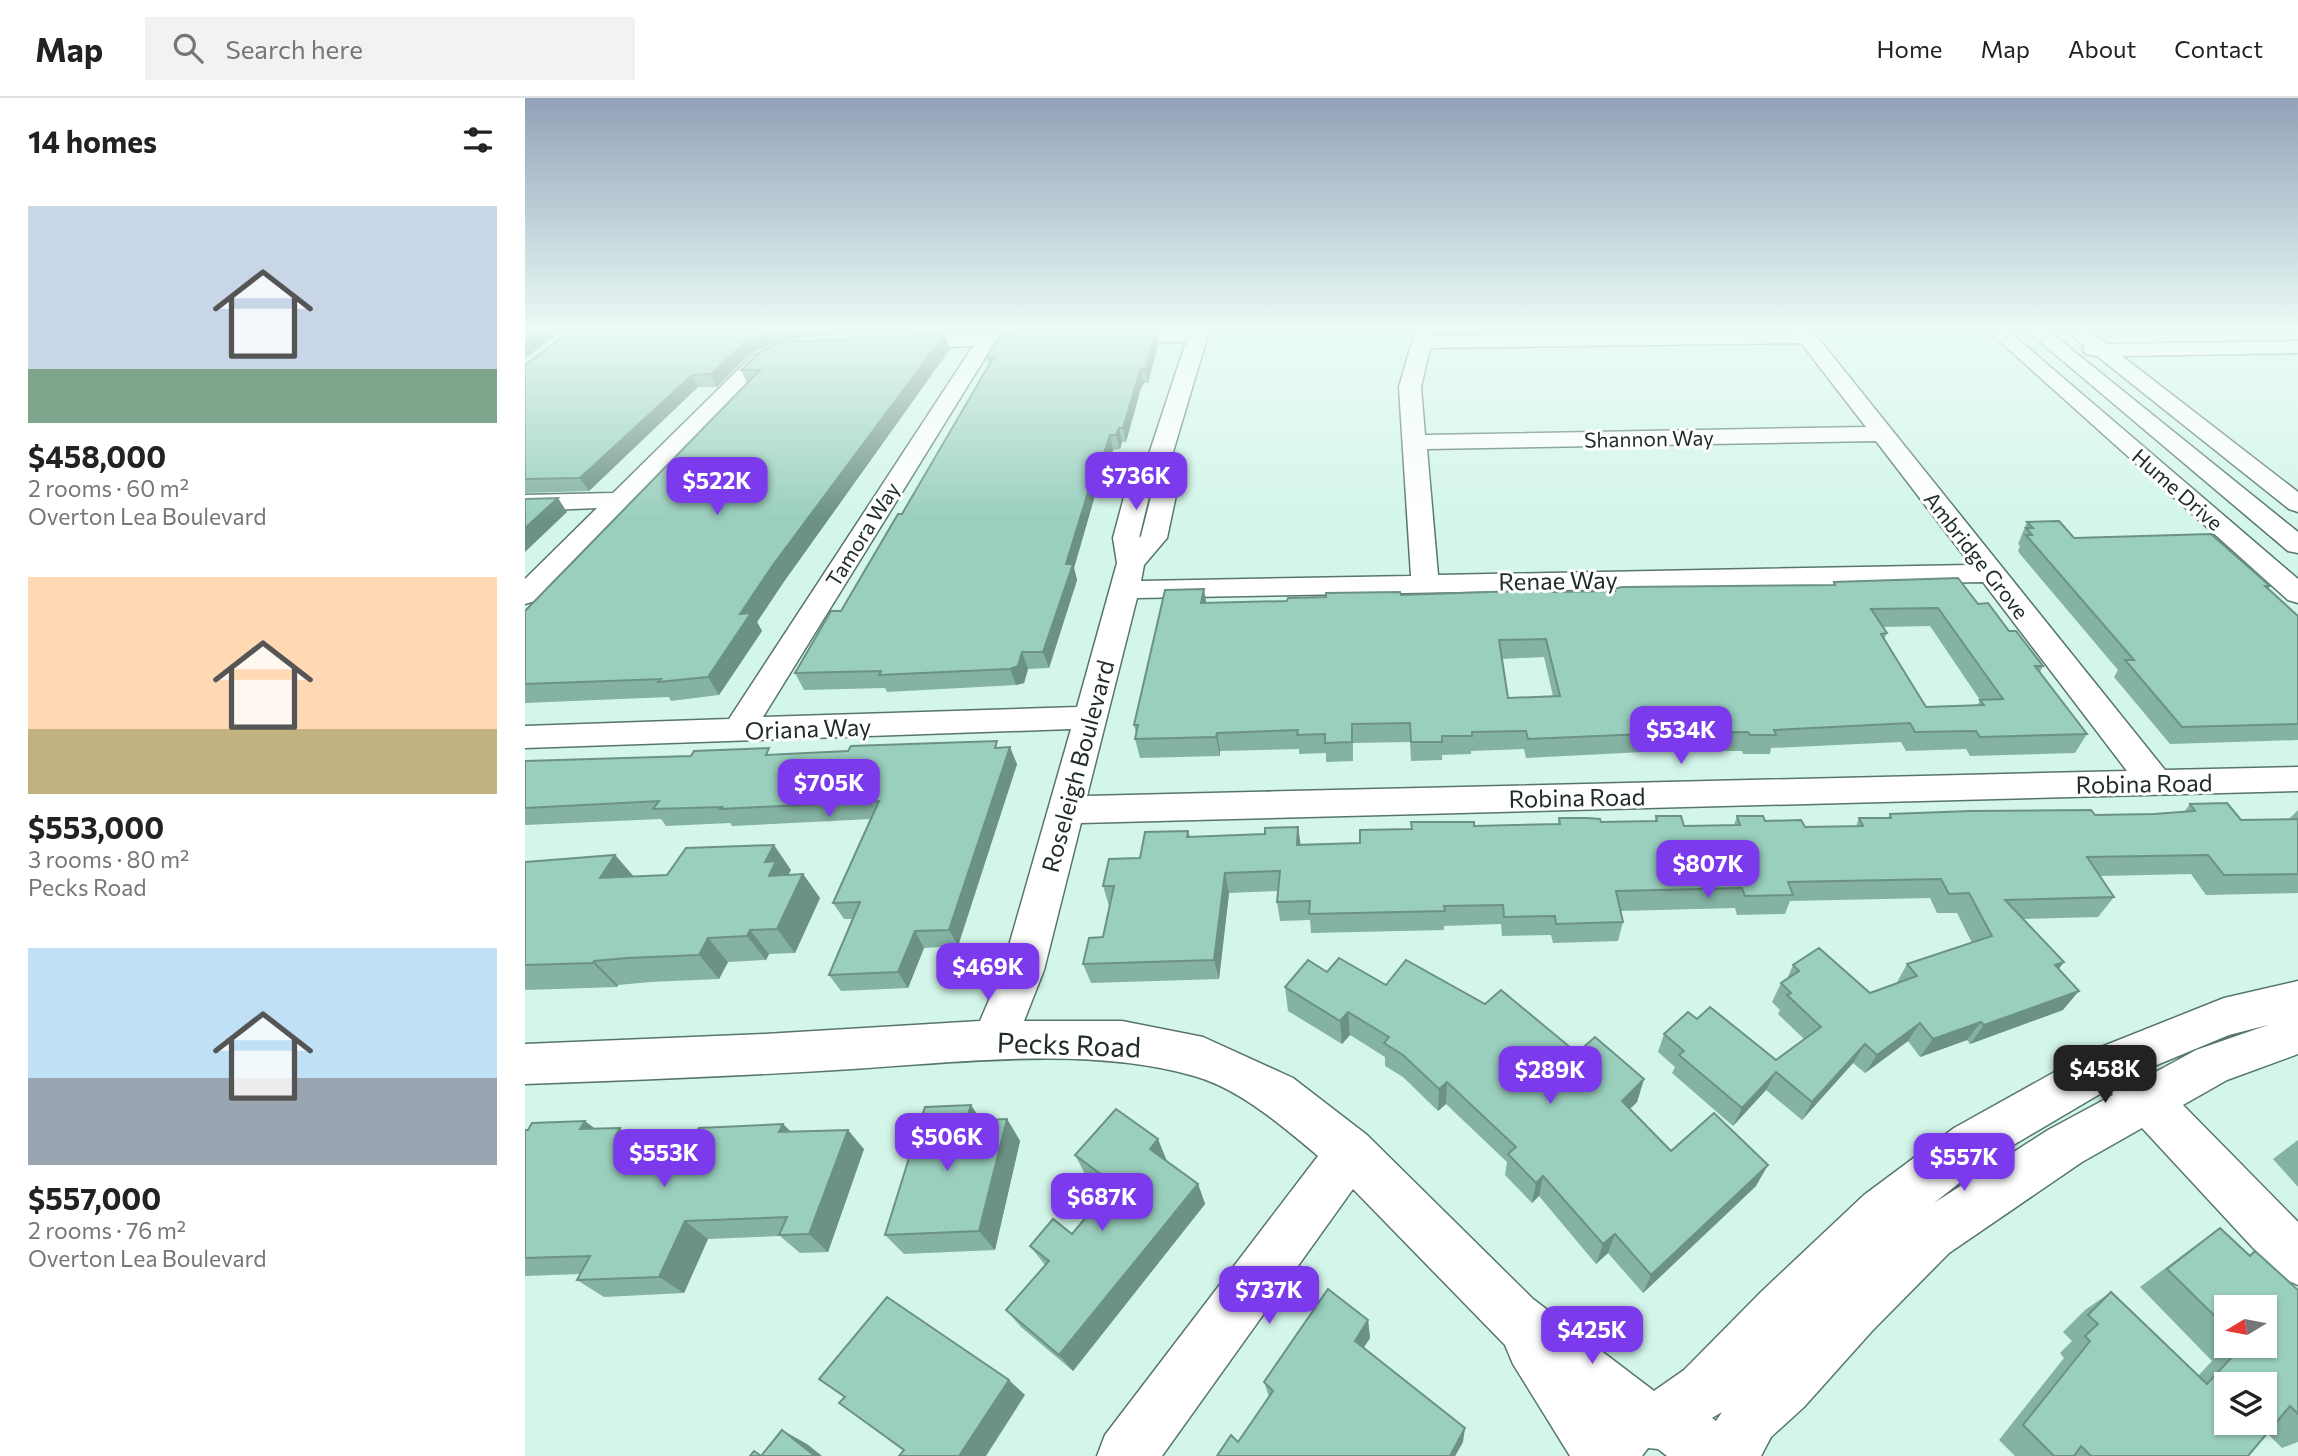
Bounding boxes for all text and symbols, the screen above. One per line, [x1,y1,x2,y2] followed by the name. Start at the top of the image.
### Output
[145,17,635,80] search box
[35,28,103,69] text: Map
[169,29,207,67] icon: search
[225,33,363,64] text: Search here
[1877,34,1943,63] text: Home
[1981,34,2030,63] text: Map
[2068,34,2136,63] text: About
[2174,34,2263,63] text: Contact
[459,121,497,159] icon: filters
[28,122,157,159] text: 14 homes
[200,251,326,377] icon: home
[1584,424,1714,452] street label: Shannon Way
[28,437,166,474] text: $458,000
[2128,443,2228,535] street label: Hume Drive
[1087,452,1185,512] pin: $736K
[668,458,766,517] pin: $522K
[1101,461,1171,489] text: $736K
[683,466,751,494] text: $522K
[28,474,189,502] text: 2 rooms · 60 m²
[820,477,904,591] street label: Tamora Way
[1920,486,2034,624] street label: Ambridge Grove
[28,502,267,530] text: Overton Lea Boulevard
[1498,564,1618,596] street label: Renae Way
[200,622,326,748] icon: home
[1035,657,1119,875] street label: Roseleigh Boulevard
[1632,706,1730,766] pin: $534K
[744,711,872,745] street label: Oriana Way
[1646,715,1716,743] text: $534K
[780,760,878,819] pin: $705K
[2075,767,2213,799] street label: Robina Road
[794,768,864,796] text: $705K
[1508,781,1646,813] street label: Robina Road
[28,808,164,845] text: $553,000
[1659,840,1757,900] pin: $807K
[28,845,189,873] text: 3 rooms · 80 m²
[1672,849,1744,877] text: $807K
[28,873,147,901] text: Pecks Road
[939,944,1037,1003] pin: $469K
[952,952,1024,980] text: $469K
[200,993,326,1119] icon: home
[996,1024,1142,1064] street label: Pecks Road
[1501,1046,1599,1106] pin: $289K
[2056,1046,2154,1105] pin: $458K
[2069,1054,2141,1082] text: $458K
[1515,1055,1585,1083] text: $289K
[898,1114,996,1173] pin: $506K
[911,1122,983,1150] text: $506K
[615,1130,713,1189] pin: $553K
[1915,1134,2013,1193] pin: $557K
[629,1138,699,1166] text: $553K
[1930,1142,1998,1170] text: $557K
[1053,1174,1151,1233] pin: $687K
[28,1179,161,1216] text: $557,000
[1067,1182,1137,1210] text: $687K
[28,1216,186,1244] text: 2 rooms · 76 m²
[28,1244,267,1272] text: Overton Lea Boulevard
[1220,1266,1318,1326] pin: $737K
[1235,1275,1303,1303] text: $737K
[2214,1295,2277,1358] north arrow
[2214,1295,2277,1435] map controls
[1543,1306,1641,1366] pin: $425K
[1557,1315,1627,1343] text: $425K
[2214,1372,2277,1435] button: layers

